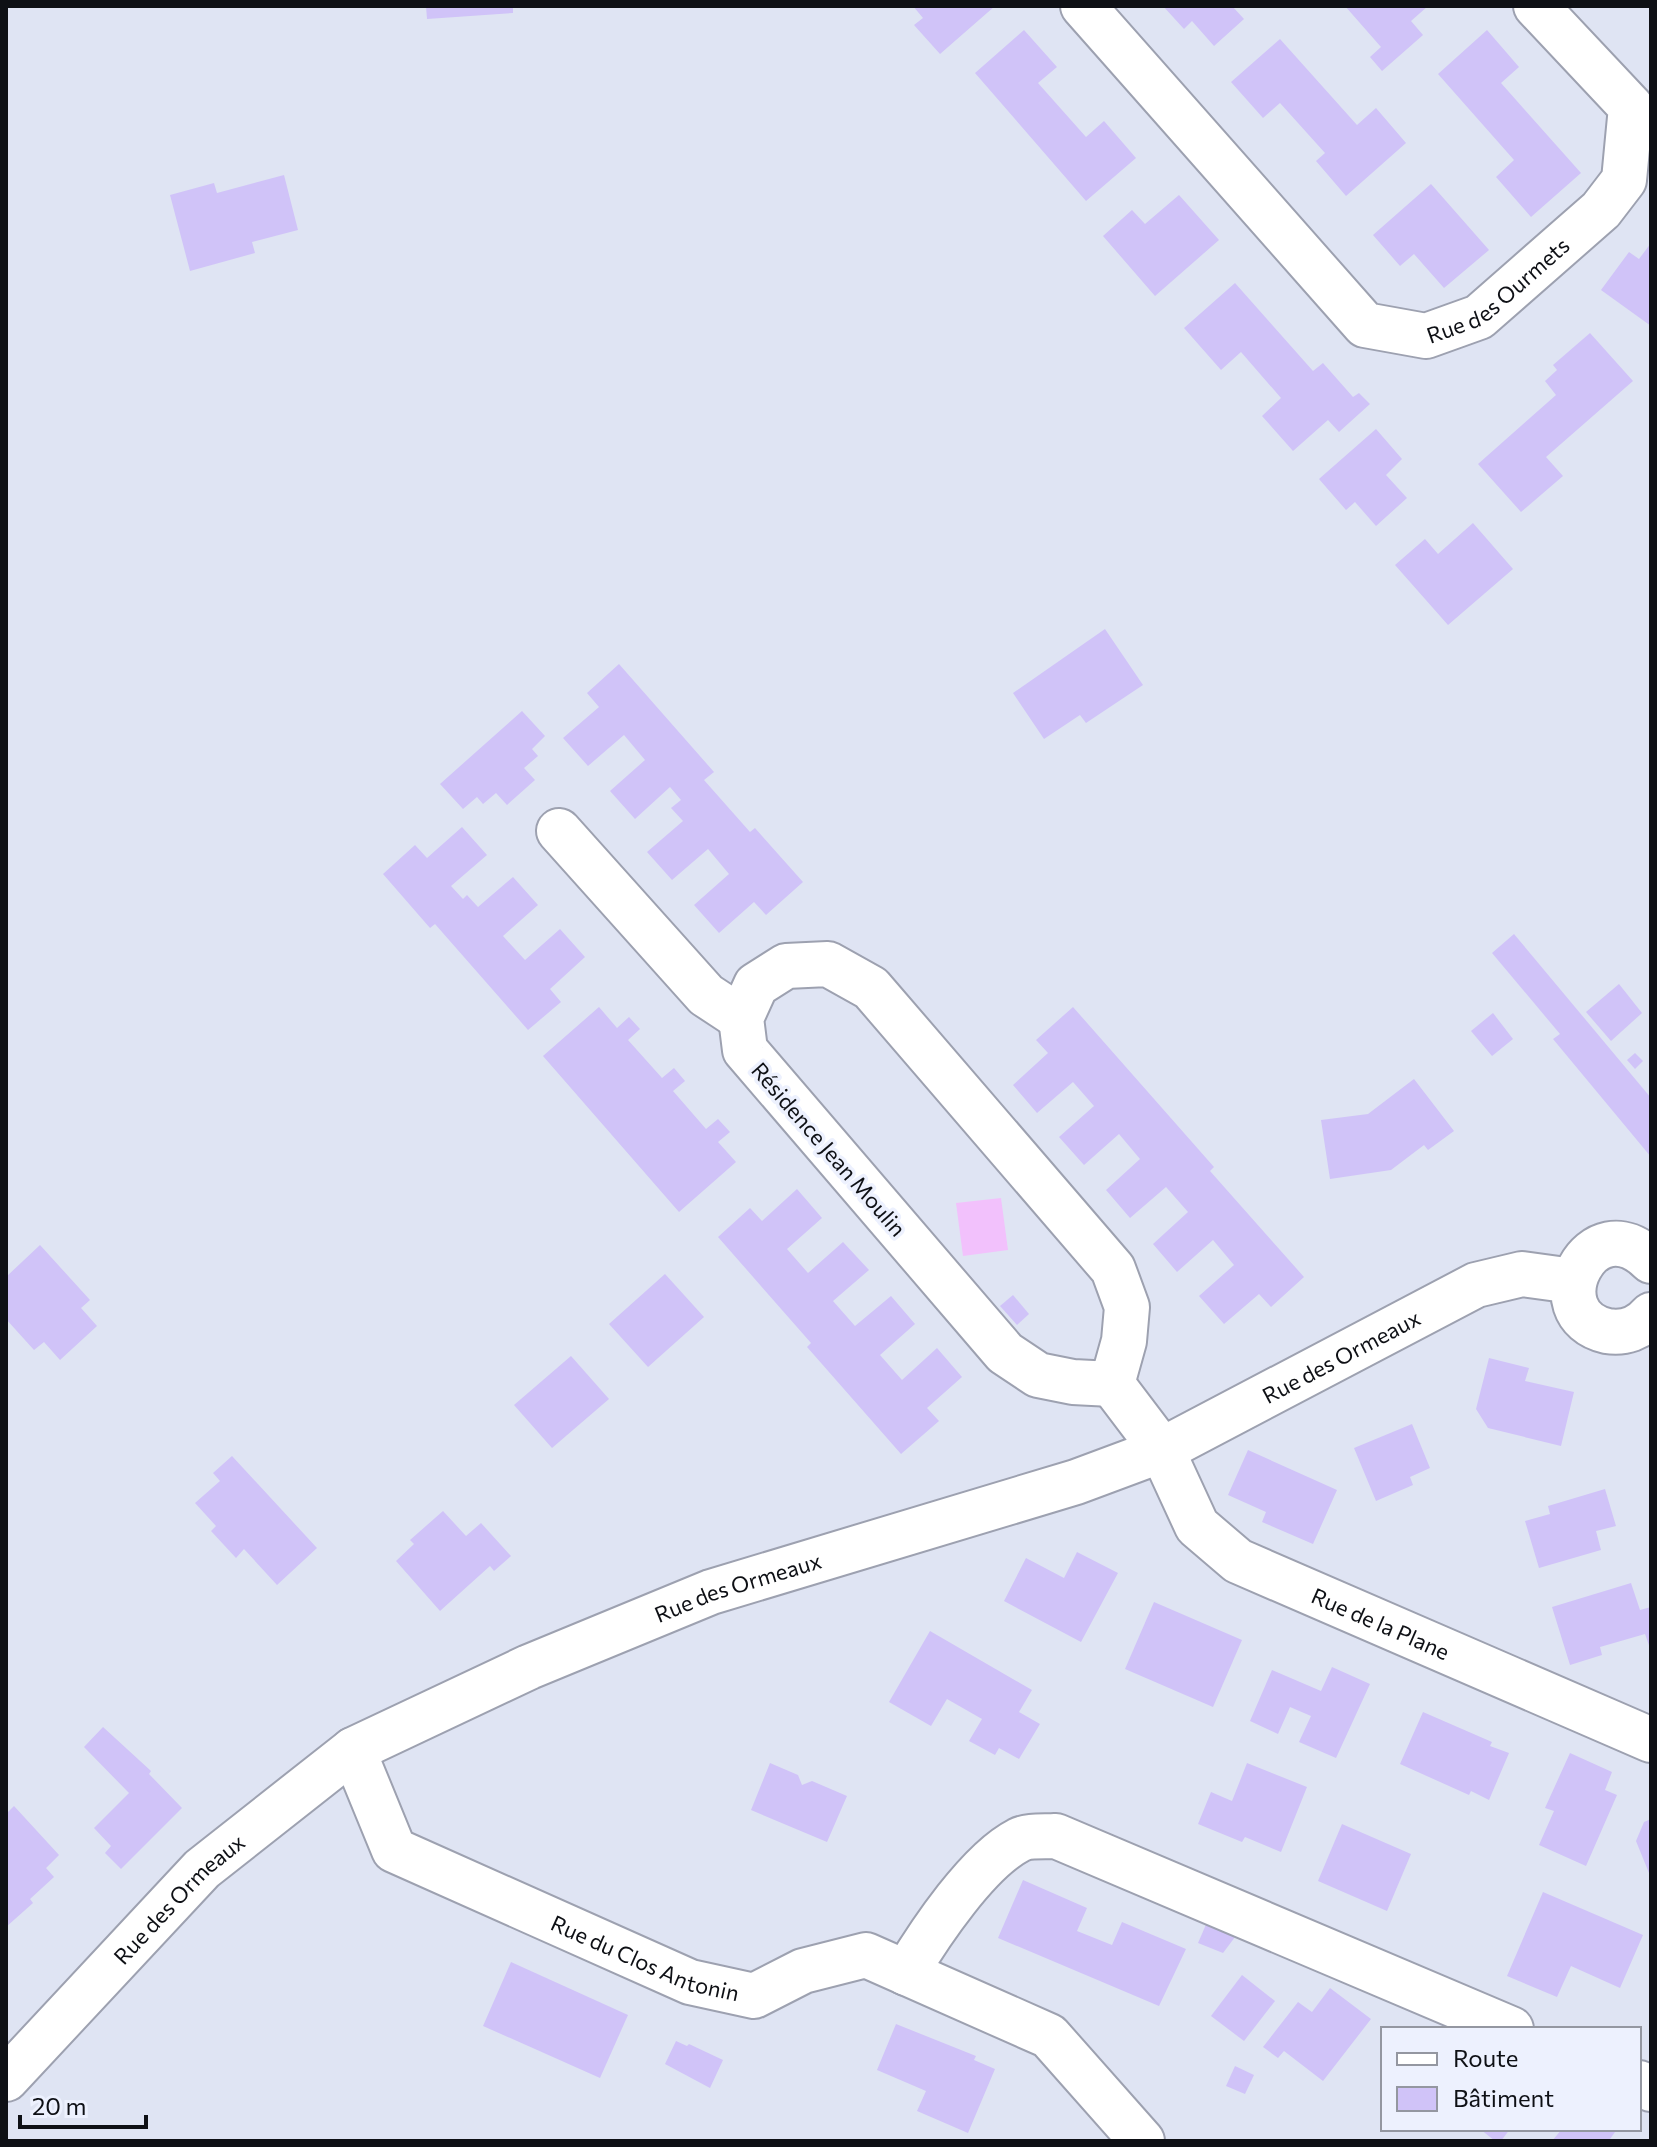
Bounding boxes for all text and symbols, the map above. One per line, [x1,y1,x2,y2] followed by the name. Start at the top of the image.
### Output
[1423,231,1574,348] street label: Rue des Ourmets
[746,1057,912,1241] street label: Résidence Jean Moulin
[1257,1303,1425,1409] street label: Rue des Ormeaux
[650,1546,825,1627] street label: Rue des Ormeaux
[1308,1581,1454,1665] street label: Rue de la Plane
[107,1827,250,1969] street label: Rue des Ormeaux
[547,1908,742,2006] street label: Rue du Clos Antonin
[1381,2027,1641,2131] legend
[1453,2043,1518,2072] text: Route
[20,2079,146,2129] scale bar
[1453,2083,1554,2112] text: Bâtiment
[32,2091,86,2120] text: 20 m

